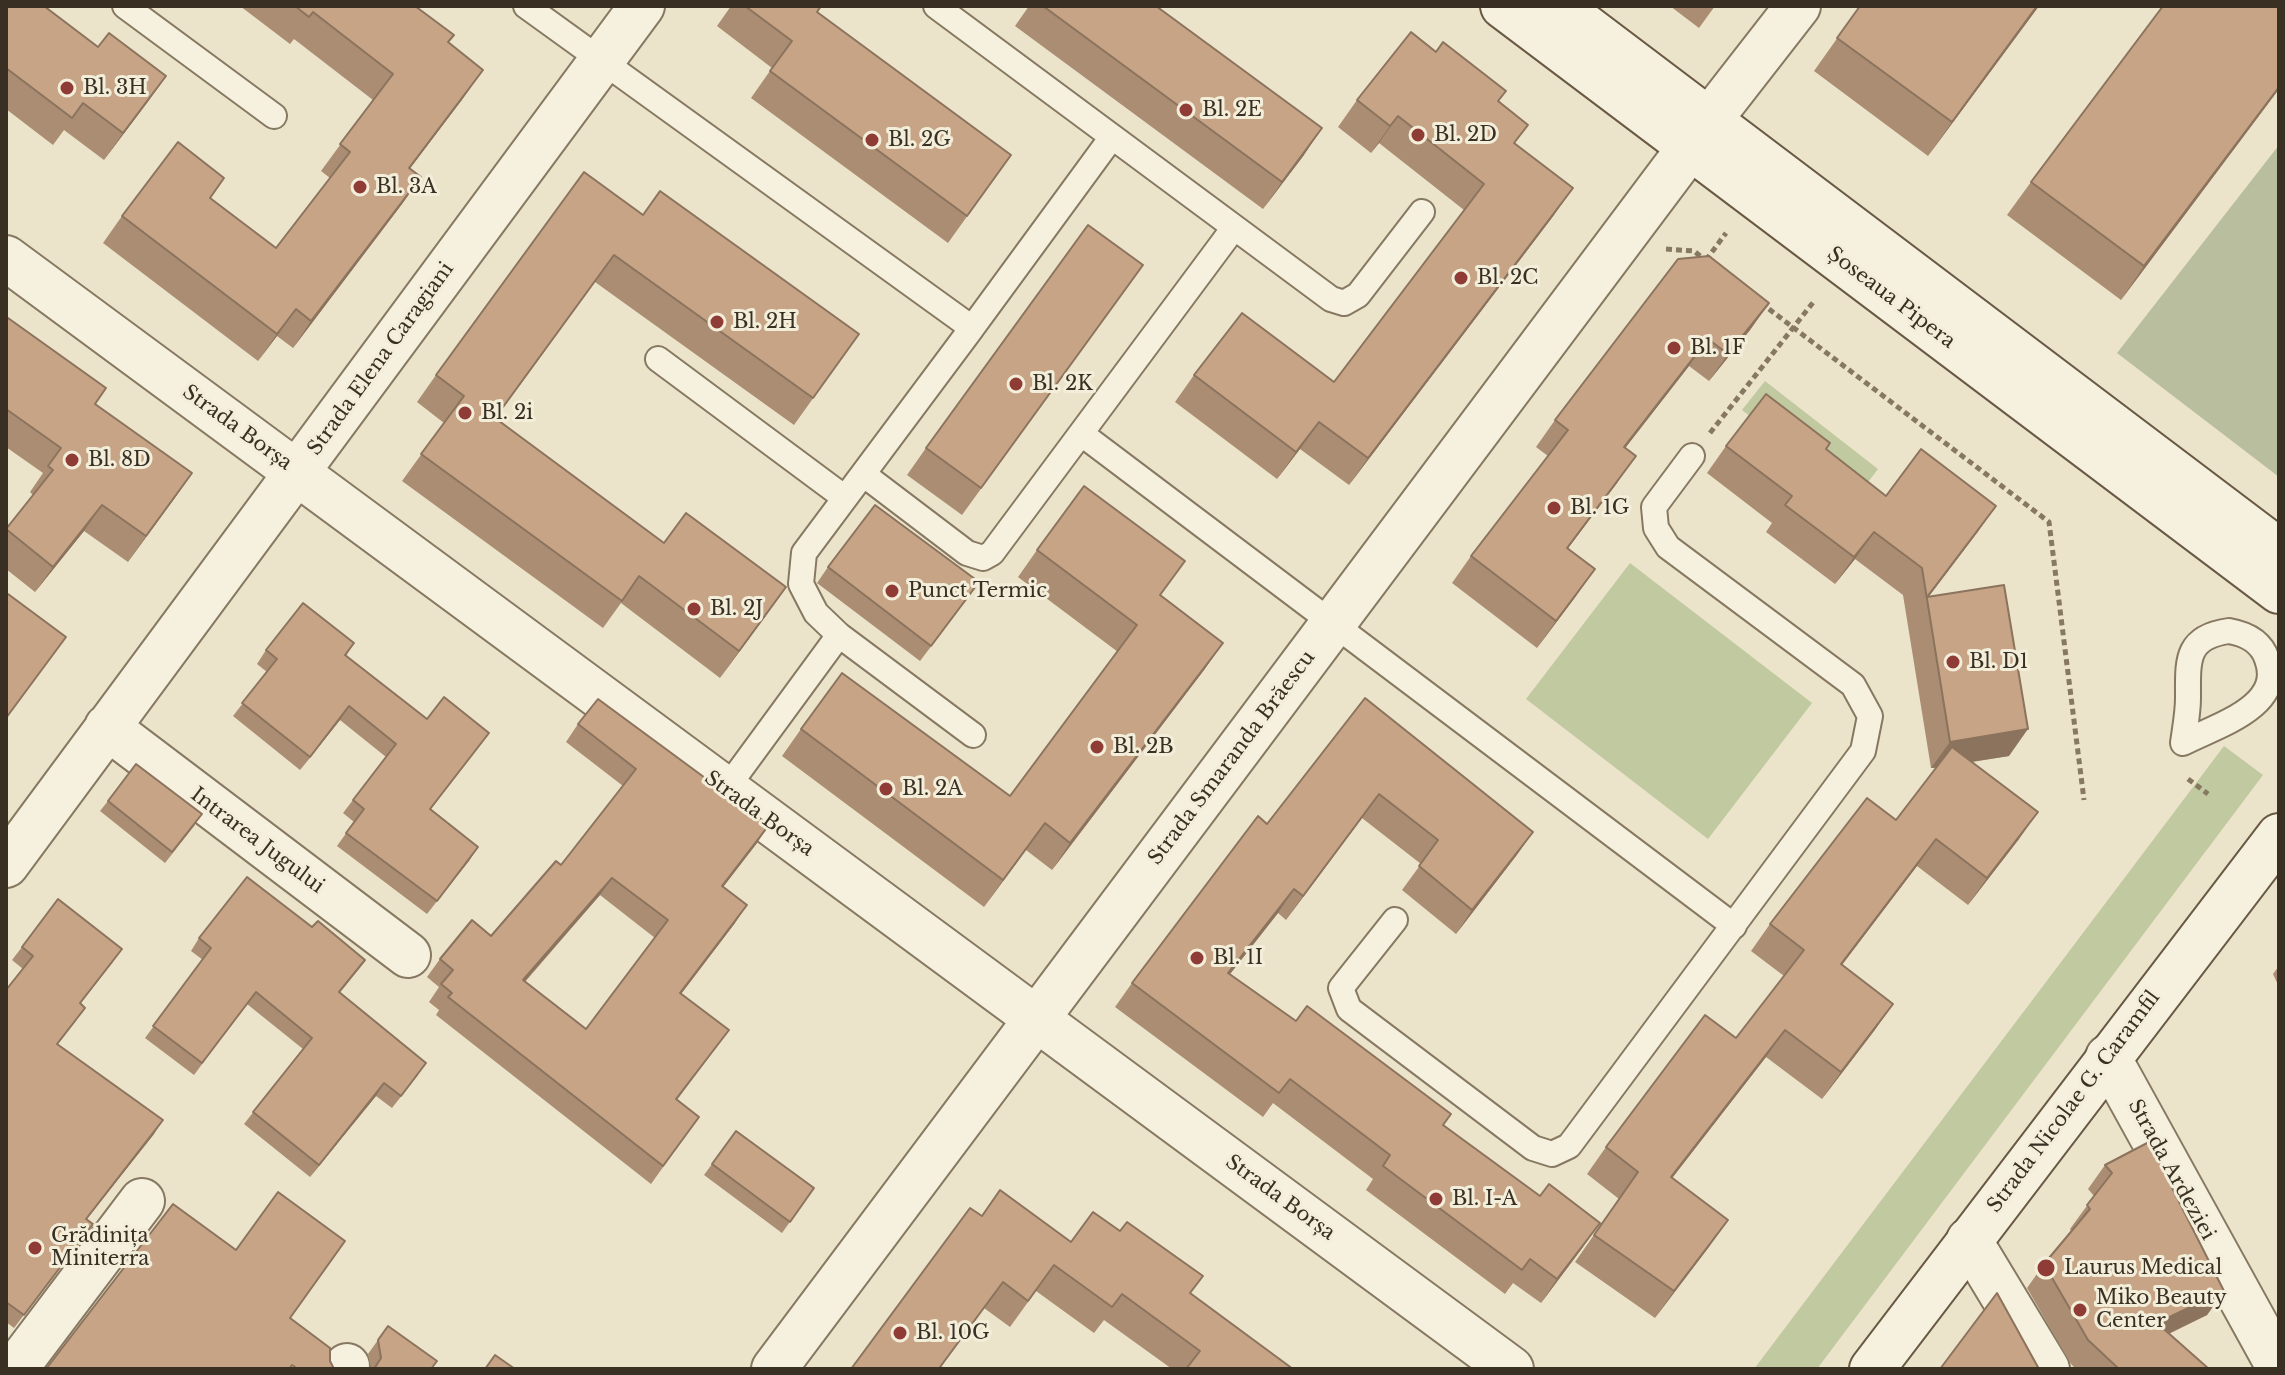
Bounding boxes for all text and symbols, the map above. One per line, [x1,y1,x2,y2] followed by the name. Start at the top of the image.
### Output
[83,76,147,100] place label: Bl. 3H
[58,79,76,97] marker: Bl. 3H
[1202,98,1262,122] place label: Bl. 2E
[1177,101,1195,119] marker: Bl. 2E
[1434,123,1497,147] place label: Bl. 2D
[1409,126,1427,144] marker: Bl. 2D
[888,128,951,152] place label: Bl. 2G
[863,131,881,149] marker: Bl. 2G
[376,175,437,199] place label: Bl. 3A
[351,178,369,196] marker: Bl. 3A
[1822,242,1960,354] street label: Șoseaua Pipera
[303,258,459,460] street label: Strada Elena Caragiani
[1477,266,1538,290] place label: Bl. 2C
[1452,269,1470,287] marker: Bl. 2C
[733,310,797,334] place label: Bl. 2H
[708,313,726,331] marker: Bl. 2H
[1690,336,1745,360] place label: Bl. 1F
[1665,339,1683,357] marker: Bl. 1F
[1032,372,1093,396] place label: Bl. 2K
[1007,375,1025,393] marker: Bl. 2K
[178,380,296,476] street label: Strada Borșa
[481,401,533,425] place label: Bl. 2i
[456,404,474,422] marker: Bl. 2i
[88,448,151,472] place label: Bl. 8D
[63,451,81,469] marker: Bl. 8D
[1570,496,1629,520] place label: Bl. 1G
[1545,499,1563,517] marker: Bl. 1G
[908,579,1047,603] place label: Punct Termic
[883,582,901,600] marker: Punct Termic
[710,597,763,621] place label: Bl. 2J
[685,600,703,618] marker: Bl. 2J
[1144,646,1320,870] street label: Strada Smaranda Brăescu
[1969,650,2028,674] place label: Bl. D1
[1944,653,1962,671] marker: Bl. D1
[1113,735,1174,759] place label: Bl. 2B
[1088,738,1106,756] marker: Bl. 2B
[700,766,818,862] street label: Strada Borșa
[902,777,963,801] place label: Bl. 2A
[877,780,895,798] marker: Bl. 2A
[186,783,328,899] street label: Intrarea Jugului
[1213,946,1263,970] place label: Bl. 1I
[1188,949,1206,967] marker: Bl. 1I
[1983,986,2165,1218] street label: Strada Nicolae G. Caramfil
[2122,1095,2220,1245] street label: Strada Ardeziei
[1221,1150,1339,1246] street label: Strada Borșa
[1452,1187,1517,1211] place label: Bl. I-A
[1427,1190,1445,1208] marker: Bl. I-A
[51,1224,149,1271] place label: Grădinița Miniterra
[26,1239,44,1257] marker: Grădinița Miniterra
[2064,1256,2222,1280] place label: Laurus Medical
[2035,1257,2057,1279] marker: Laurus Medical
[2096,1286,2227,1333] place label: Miko Beauty Center
[2071,1301,2089,1319] marker: Miko Beauty Center
[916,1321,989,1345] place label: Bl. 10G
[891,1324,909,1342] marker: Bl. 10G

